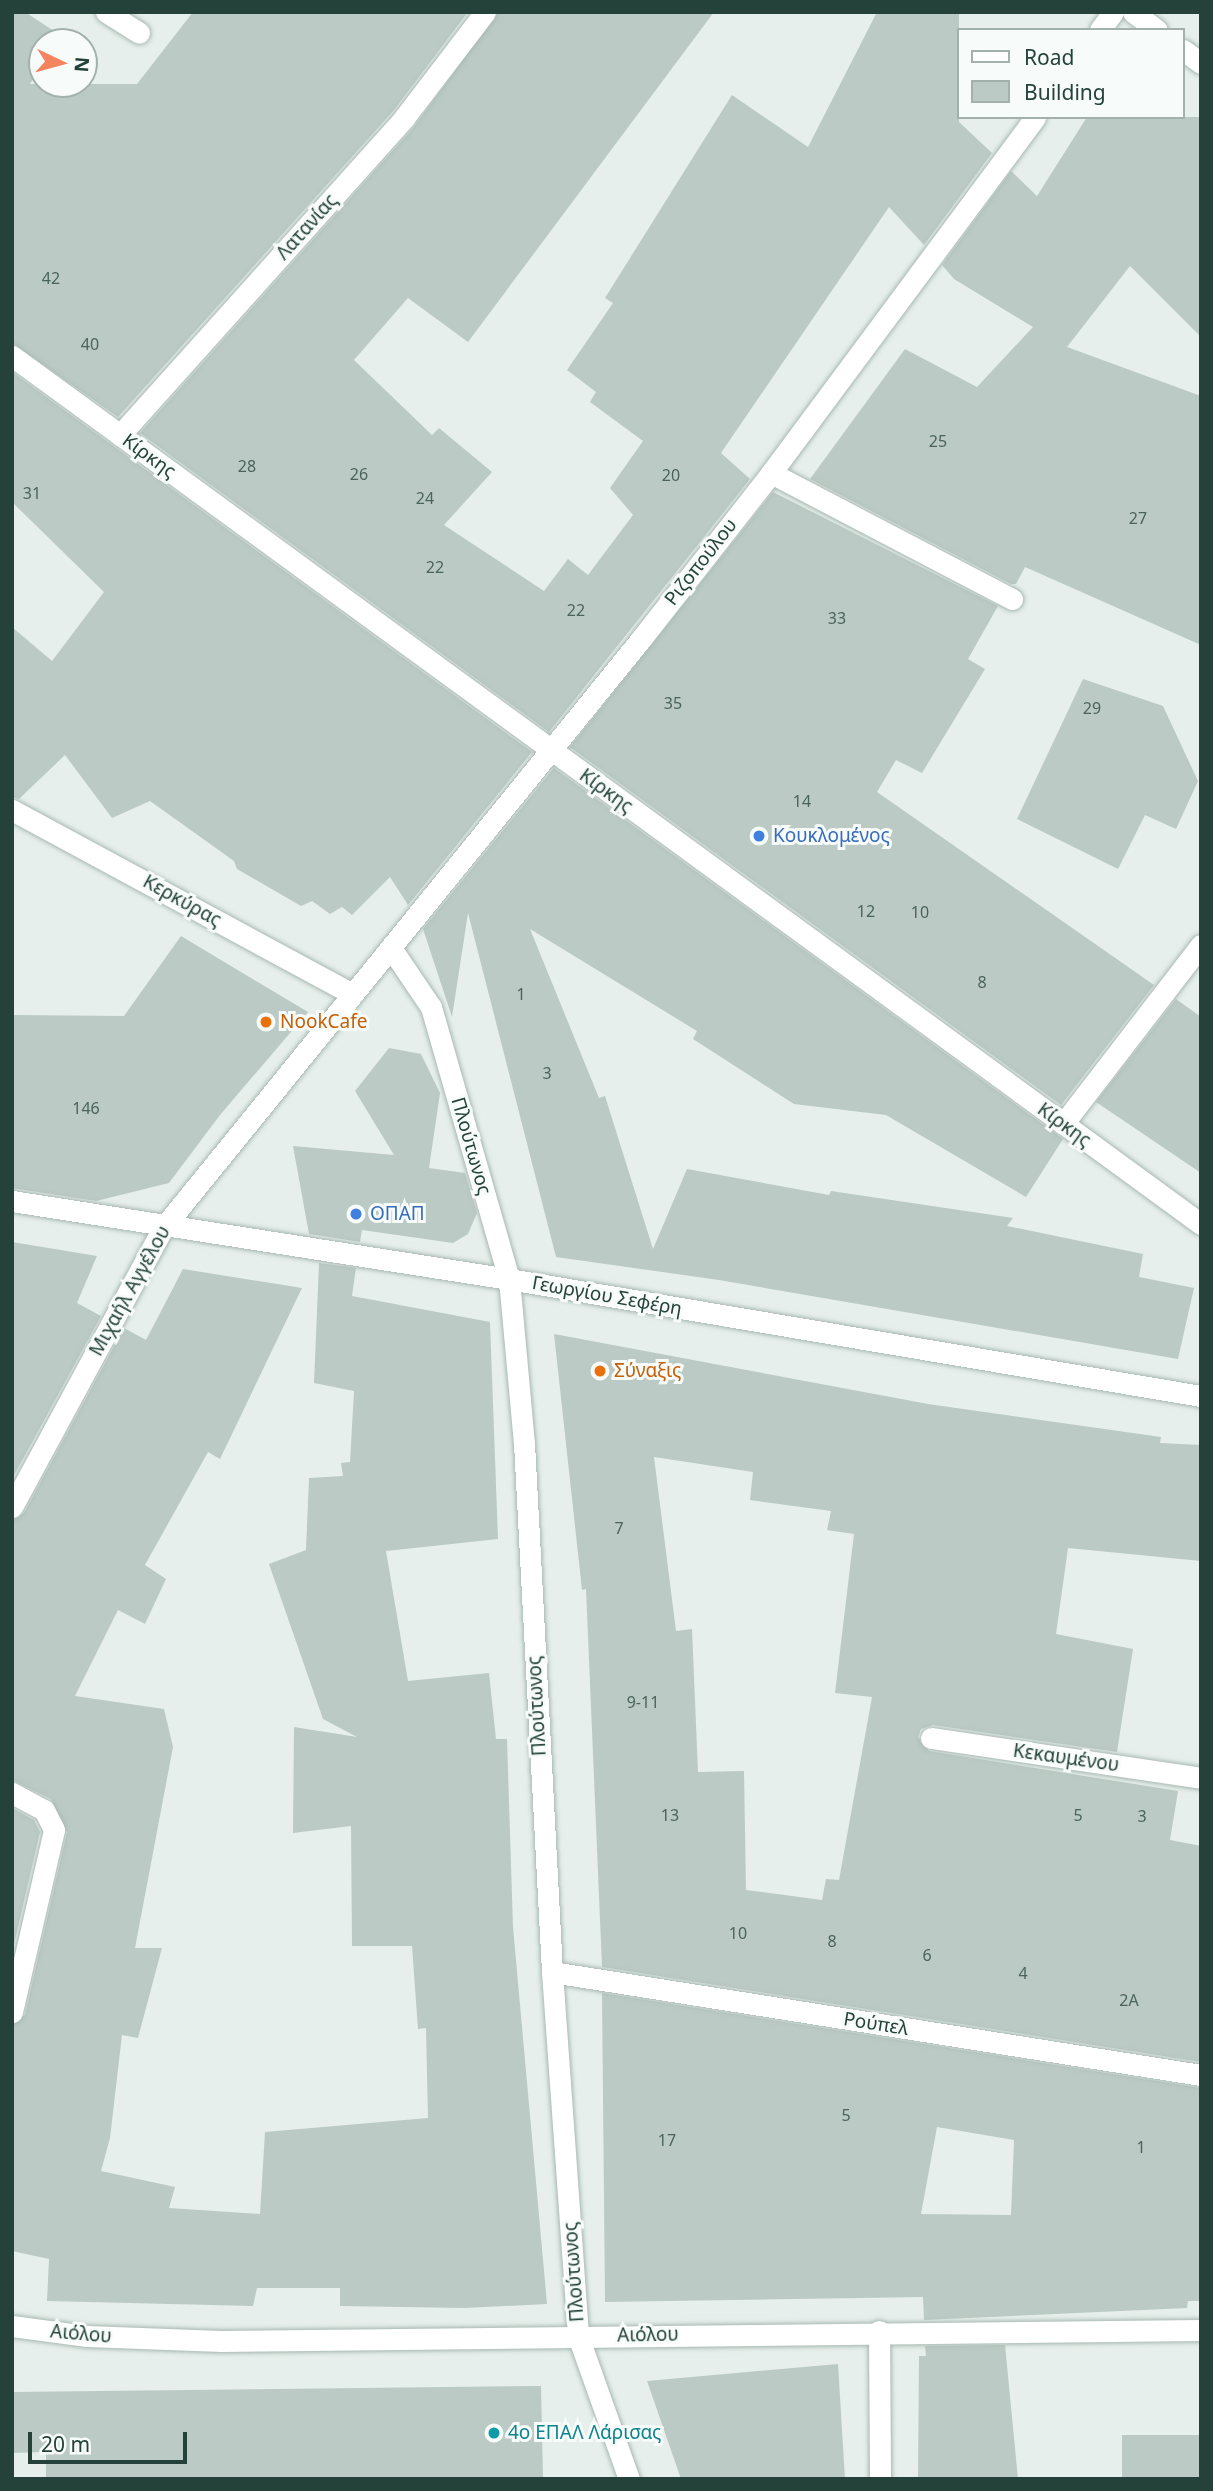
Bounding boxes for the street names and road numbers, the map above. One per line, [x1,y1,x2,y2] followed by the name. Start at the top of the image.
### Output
[272,189,342,265] street label: Λατανίας
[118,429,180,483] street label: Κίρκης
[660,514,742,610] street label: Ριζοπούλου
[575,764,637,818] street label: Κίρκης
[139,870,225,932] street label: Κερκύρας
[446,1095,496,1197] street label: Πλούτωνος
[1033,1098,1095,1152] street label: Κίρκης
[85,1222,175,1360] street label: Μιχαήλ Αγγέλου
[530,1272,684,1320] street label: Γεωργίου Σεφέρη
[523,1655,551,1757] street label: Πλούτωνος
[1012,1739,1120,1777] street label: Κεκαυμένου
[842,2008,910,2040] street label: Ρούπελ
[559,2221,589,2323] street label: Πλούτωνος
[49,2320,113,2348] street label: Αιόλου
[617,2323,679,2347] street label: Αιόλου

